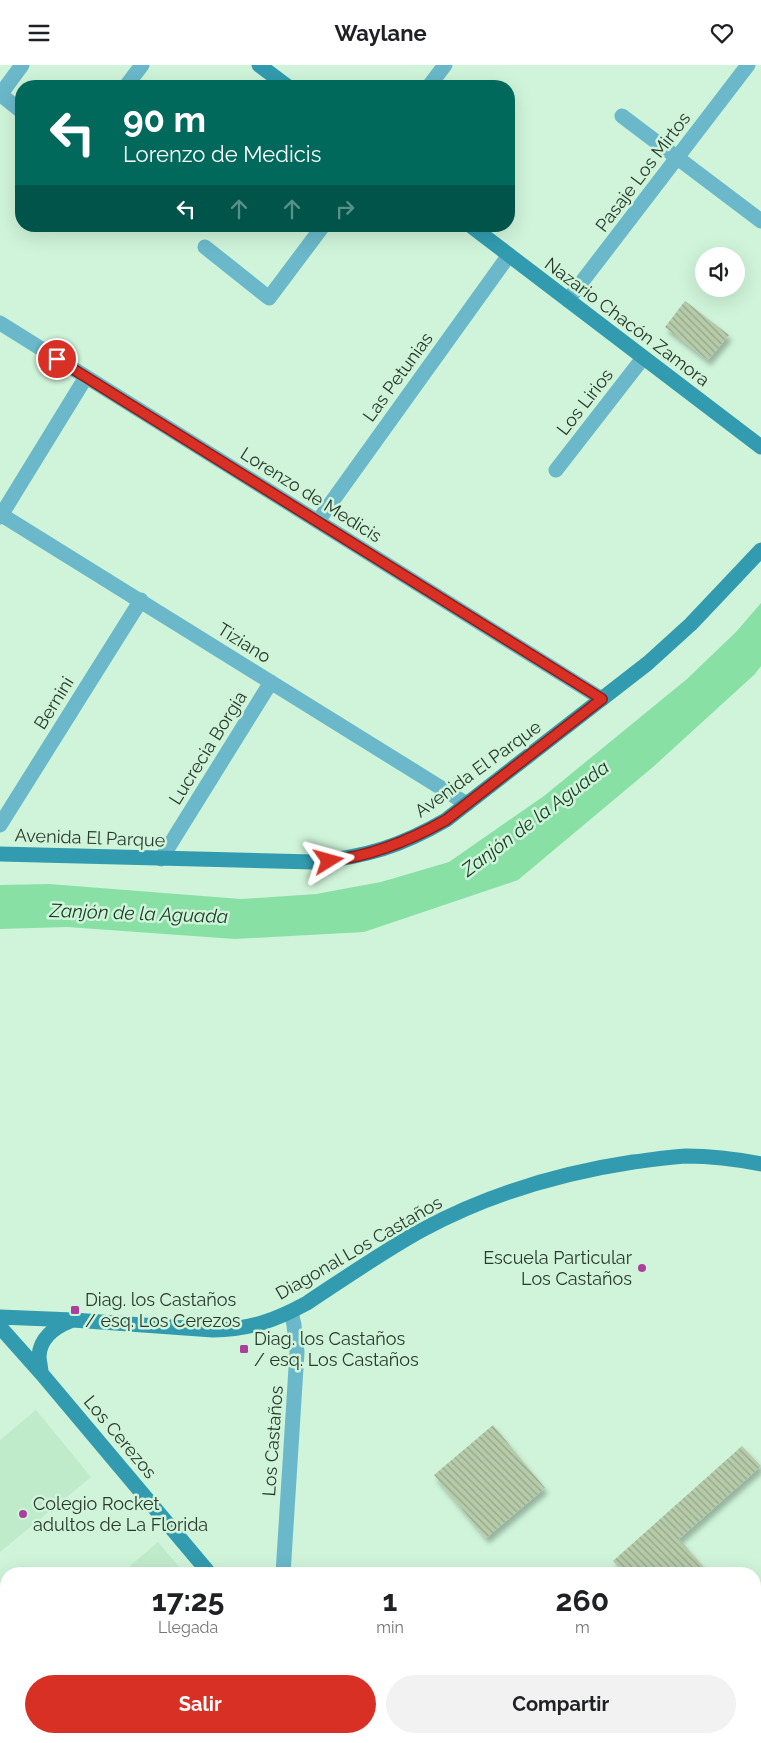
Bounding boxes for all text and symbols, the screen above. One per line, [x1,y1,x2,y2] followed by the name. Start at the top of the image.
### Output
[25,19,53,47] icon: menu
[708,19,736,47] icon: heart
[334,20,427,46] text: Waylane
[123,99,206,140] text: 90 m
[40,100,105,165] icon: left
[591,108,695,236] street label: Pasaje Los Mirtos
[123,141,321,167] text: Lorenzo de Medicis
[172,195,200,223] icon: left
[225,195,253,223] icon: ahead
[278,195,306,223] icon: ahead
[331,195,359,223] icon: right
[695,247,745,297] map controls
[695,247,745,297] button: sound
[541,253,714,390] street label: Nazario Chacón Zamora
[358,328,437,425] street label: Las Petunias
[36,338,78,380] pin
[43,345,71,373] icon: arrive
[552,364,617,439] street label: Los Lirios
[237,443,386,547] street label: Lorenzo de Medicis
[214,618,275,667] street label: Tiziano
[29,673,78,733] street label: Bernini
[164,687,251,808] street label: Lucrecia Borgia
[411,716,545,821] street label: Avenida El Parque
[456,756,613,881] water label: Zanjón de la Aguada
[14,824,166,851] street label: Avenida El Parque
[302,834,354,886] position arrow
[48,899,229,927] water label: Zanjón de la Aguada
[272,1191,446,1304] street label: Diagonal Los Castaños
[483,1247,633,1289] place label: Escuela Particular Los Castaños
[636,1262,648,1274] marker: Escuela Particular Los Castaños
[85,1289,241,1331] place label: Diag. los Castaños / esq. Los Cerezos
[69,1304,81,1316] marker: Diag. los Castaños / esq. Los Cerezos
[254,1328,419,1370] place label: Diag. los Castaños / esq. Los Castaños
[238,1343,250,1355] marker: Diag. los Castaños / esq. Los Castaños
[258,1385,287,1497] street label: Los Castaños
[80,1391,161,1483] street label: Los Cerezos
[33,1493,208,1535] place label: Colegio Rocket adultos de La Florida
[17,1508,29,1520] marker: Colegio Rocket adultos de La Florida
[152,1583,224,1618] text: 17:25
[383,1583,397,1618] text: 1
[556,1583,609,1618] text: 260
[158,1618,218,1637] text: Llegada
[376,1618,404,1637] text: min
[575,1618,590,1637] text: m
[25,1675,376,1733] button: Salir
[386,1675,736,1733] button: Compartir

